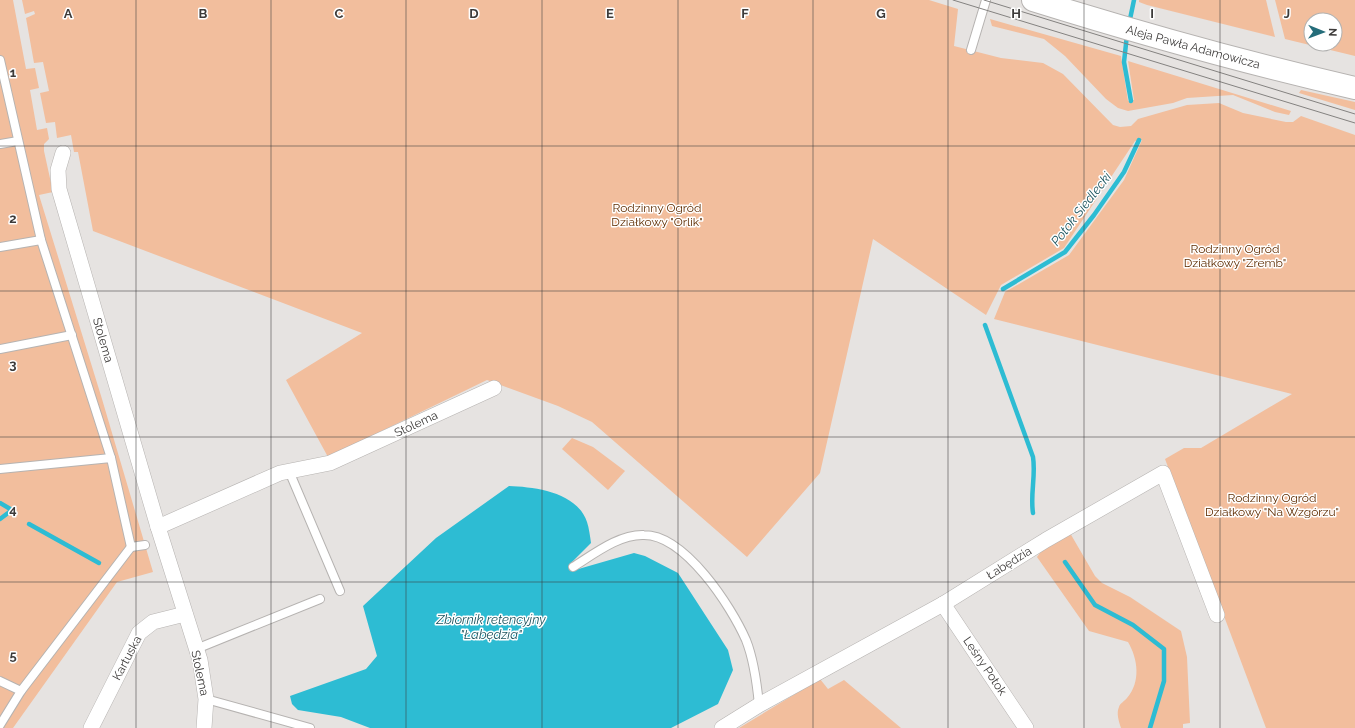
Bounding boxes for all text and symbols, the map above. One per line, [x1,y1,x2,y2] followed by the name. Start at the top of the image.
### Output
[64,6,73,21] text: A
[199,6,208,21] text: B
[335,6,344,21] text: C
[469,6,479,21] text: D
[606,6,614,21] text: E
[741,6,749,21] text: F
[876,6,886,21] text: G
[1011,6,1021,21] text: H
[1150,6,1154,21] text: I
[1284,6,1290,21] text: J
[1303,12,1343,52] north arrow
[1124,22,1262,72] street label: Aleja Pawła Adamowicza
[1326,28,1339,36] text: N
[10,65,17,80] text: 1
[1048,168,1115,249] water label: Potok Siedlecki
[611,201,703,229] park label: Rodzinny Ogród Działkowy "Orlik"
[9,211,17,226] text: 2
[1184,242,1286,270] park label: Rodzinny Ogród Działkowy "Zremb"
[90,316,116,364] street label: Stolema
[9,357,17,372] text: 3
[392,408,440,440] street label: Stolema
[1205,491,1339,519] park label: Rodzinny Ogród Działkowy "Na Wzgórzu"
[9,502,17,517] text: 4
[984,544,1034,582] street label: Łabędzia
[435,612,546,642] water label: Zbiornik retencyjny "Łabędzia"
[109,633,145,683] street label: Kartuska
[960,634,1010,698] street label: Leśny Potok
[9,648,17,663] text: 5
[188,649,212,697] street label: Stolema

